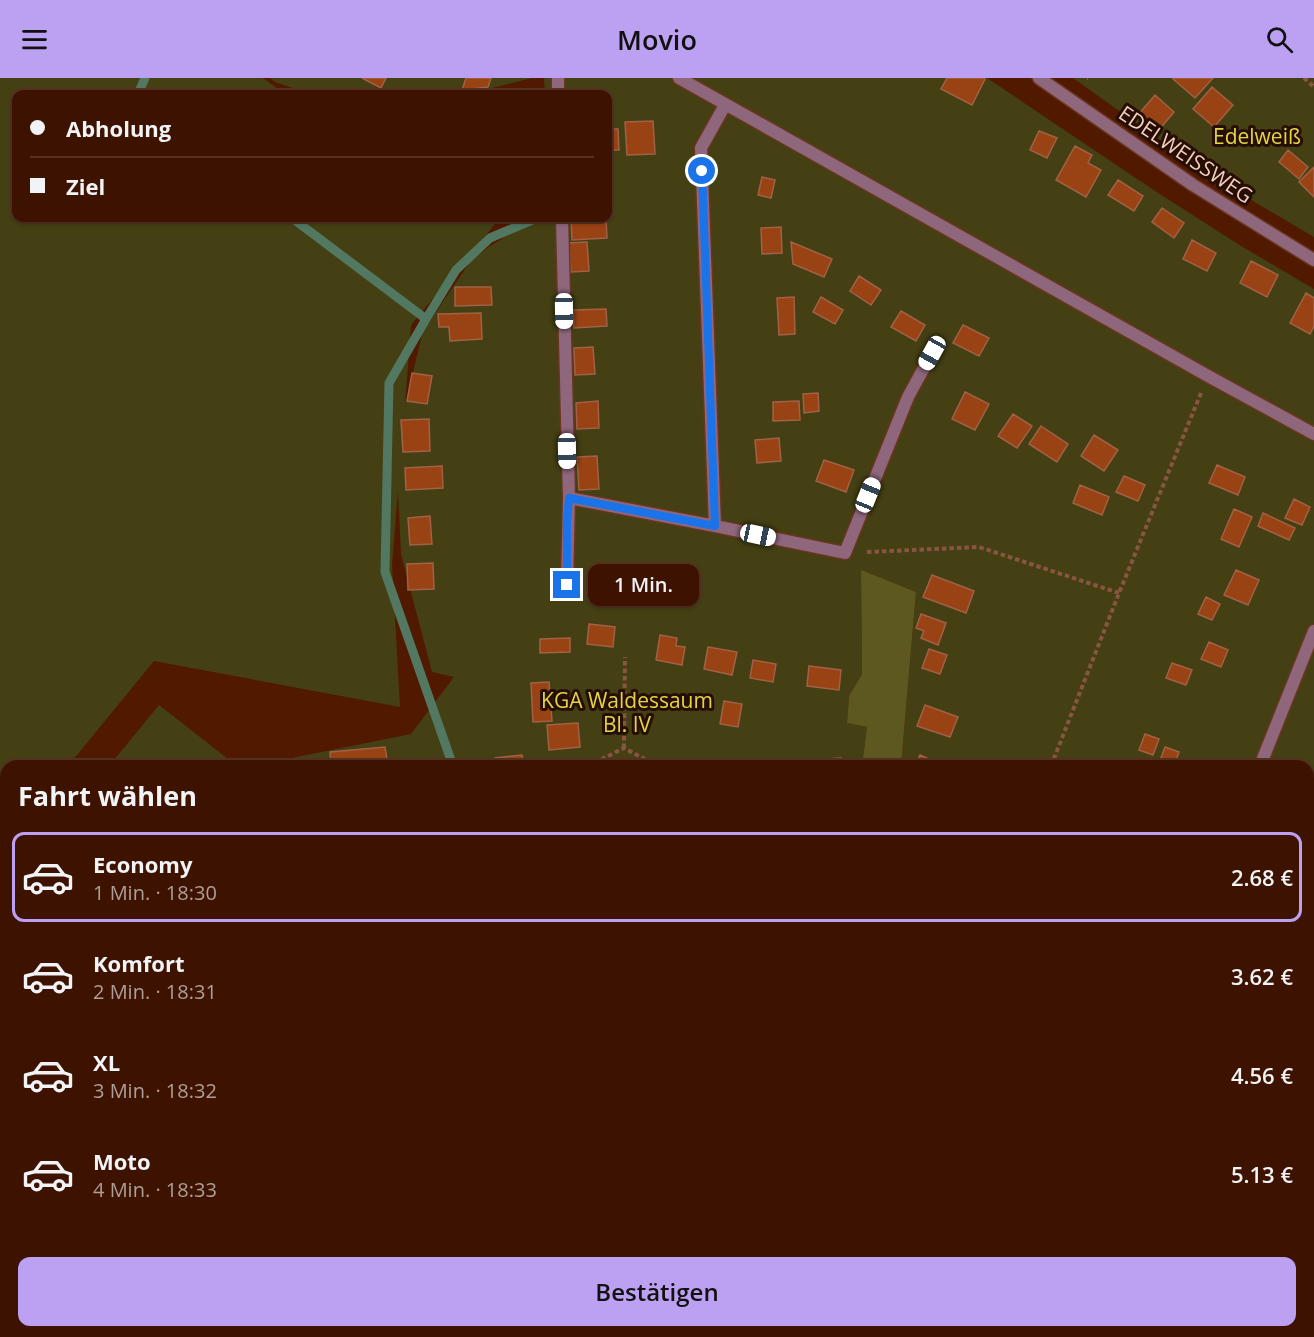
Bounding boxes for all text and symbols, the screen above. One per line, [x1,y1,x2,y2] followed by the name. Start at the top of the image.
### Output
[617,21,697,58] text: Movio
[18,23,51,56] icon: menu
[1263,23,1296,56] icon: search
[1114,99,1258,209] street label: EDELWEISSWEG
[66,113,171,143] text: Abholung
[1213,122,1301,150] park label: Edelweiß
[688,157,715,184] route start
[66,171,105,201] text: Ziel
[555,293,573,329] car
[915,333,949,373] car
[558,433,576,469] car
[853,475,883,515] car
[739,522,777,548] car
[588,564,699,606] callout: 1 Min.
[553,571,580,598] route end
[614,571,673,598] text: 1 Min.
[541,686,713,738] park label: KGA Waldessaum Bl. IV
[18,777,197,814] text: Fahrt wählen
[93,849,192,879] text: Economy
[21,850,75,904] icon: car
[1231,862,1293,892] text: 2.68 €
[93,879,217,906] text: 1 Min. · 18:30
[93,948,185,978] text: Komfort
[21,949,75,1003] icon: car
[1231,961,1293,991] text: 3.62 €
[93,978,217,1005] text: 2 Min. · 18:31
[93,1047,120,1077] text: XL
[21,1048,75,1102] icon: car
[1231,1060,1293,1090] text: 4.56 €
[93,1077,217,1104] text: 3 Min. · 18:32
[93,1146,151,1176] text: Moto
[21,1147,75,1201] icon: car
[1231,1159,1293,1189] text: 5.13 €
[93,1176,217,1203] text: 4 Min. · 18:33
[18,1257,1296,1326] button: Bestätigen

